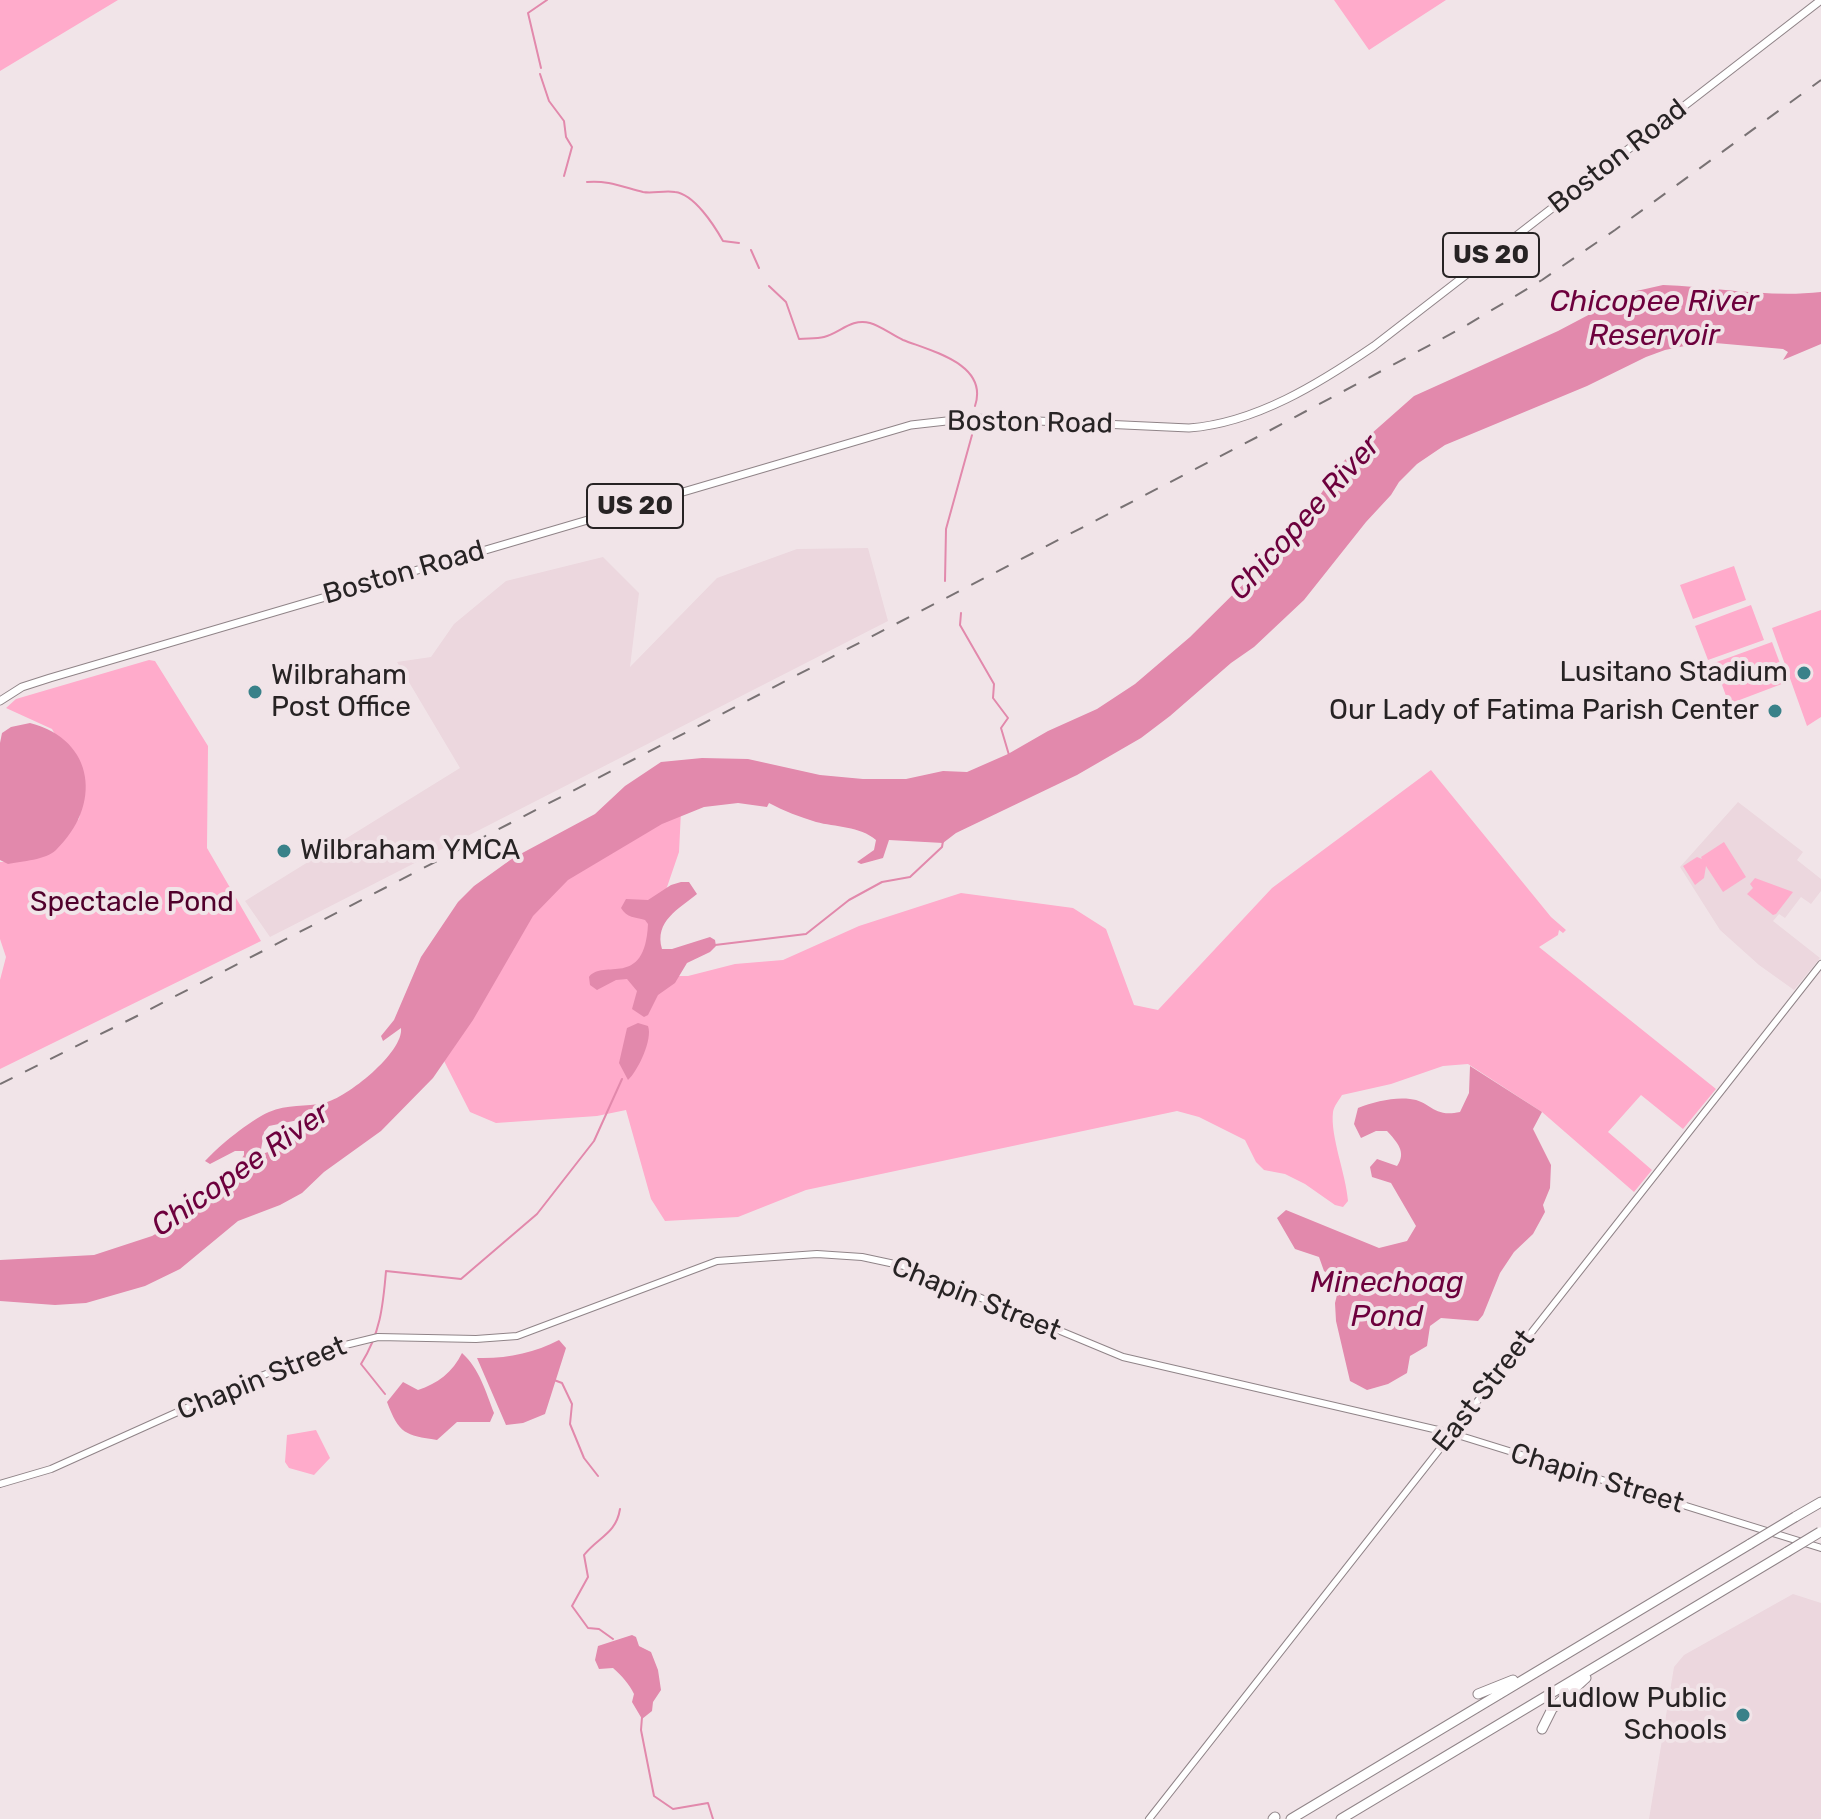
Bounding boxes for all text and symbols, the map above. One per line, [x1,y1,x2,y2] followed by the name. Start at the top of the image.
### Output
[1542,93,1694,221] street label: Boston Road
[1443,233,1539,277] road number: US 20
[1549,284,1759,354] water label: Chicopee River Reservoir
[947,405,1113,441] street label: Boston Road
[1222,428,1388,608] water label: Chicopee River
[587,484,683,528] road number: US 20
[319,534,489,612] street label: Boston Road
[1559,656,1788,690] place label: Lusitano Stadium
[271,659,411,725] place label: Wilbraham Post Office
[1795,664,1813,682] marker: Lusitano Stadium
[246,683,264,701] marker: Wilbraham Post Office
[1329,694,1759,728] place label: Our Lady of Fatima Parish Center
[1766,702,1784,720] marker: Our Lady of Fatima Parish Center
[300,834,520,868] place label: Wilbraham YMCA
[275,842,293,860] marker: Wilbraham YMCA
[30,886,234,920] park label: Spectacle Pond
[145,1095,337,1245] water label: Chicopee River
[887,1250,1065,1348] street label: Chapin Street
[1310,1265,1464,1336] water label: Minechoag Pond
[1426,1323,1542,1459] street label: East Street
[173,1330,351,1428] street label: Chapin Street
[1506,1437,1688,1521] street label: Chapin Street
[1546,1682,1727,1748] place label: Ludlow Public Schools
[1734,1706,1752,1724] marker: Ludlow Public Schools

